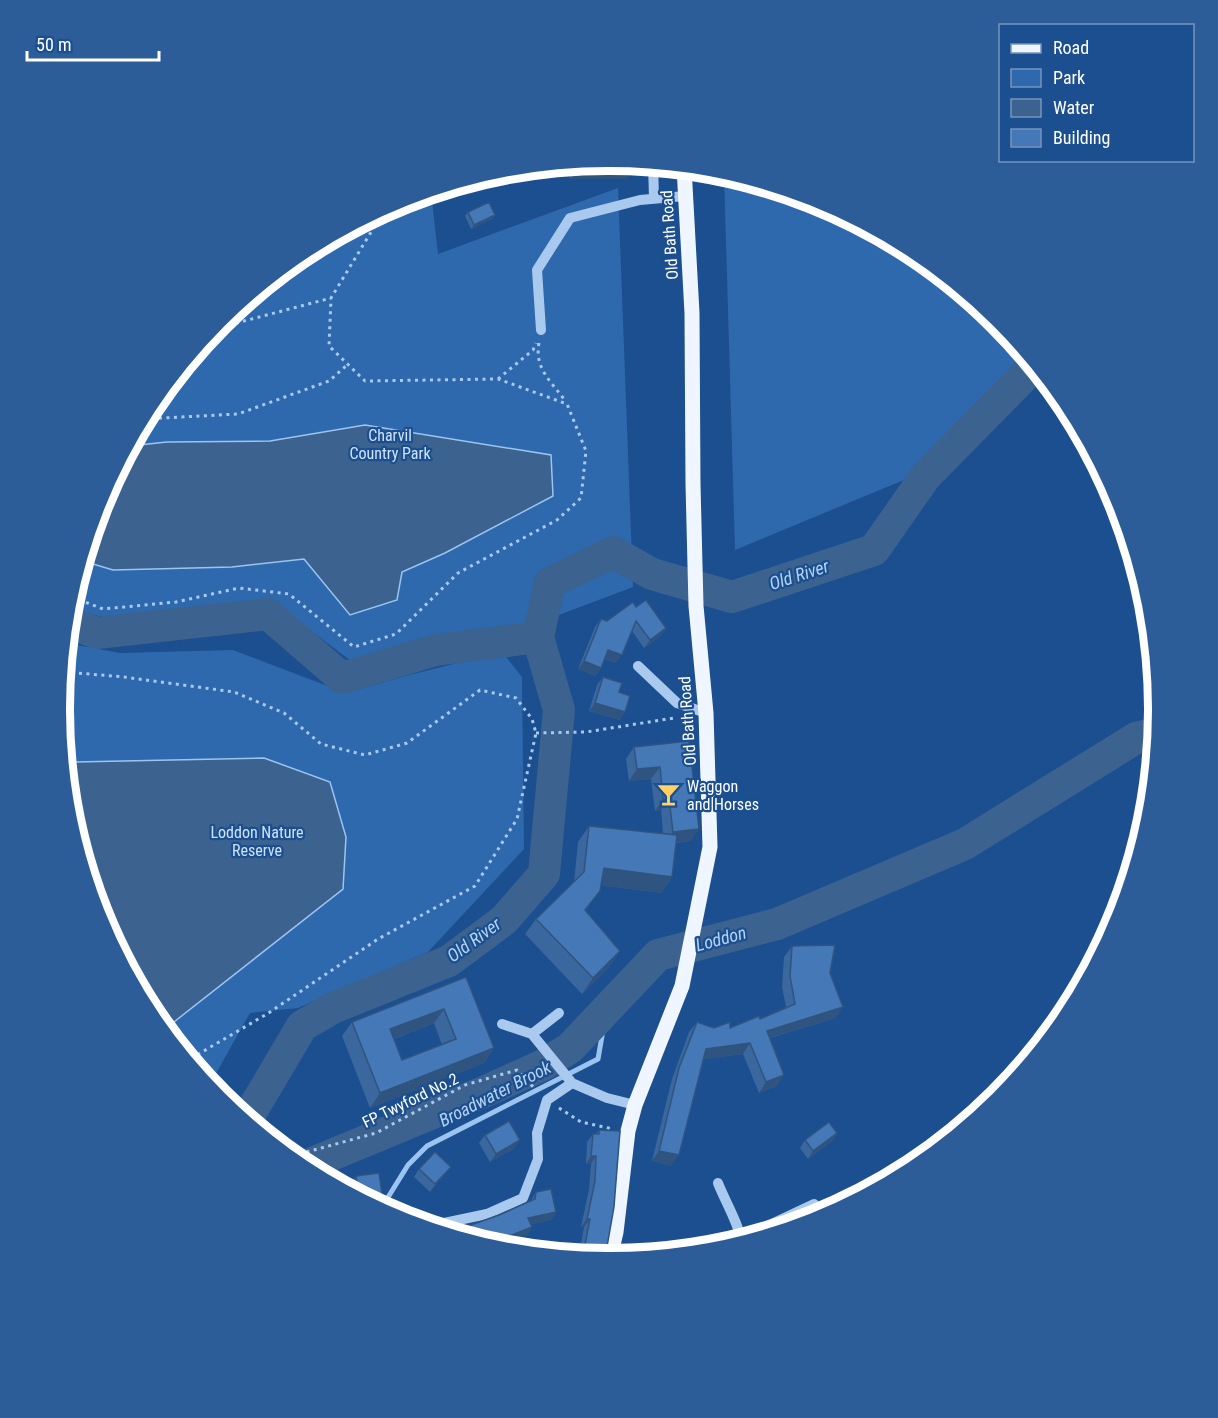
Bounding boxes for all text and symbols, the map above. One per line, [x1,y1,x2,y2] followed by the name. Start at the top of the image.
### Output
[27,24,159,62] scale bar
[999,24,1194,162] legend
[36,34,71,55] text: 50 m
[1053,37,1089,58] text: Road
[1053,67,1085,88] text: Park
[1053,97,1095,118] text: Water
[1053,127,1110,148] text: Building
[657,190,682,280] street label: Old Bath Road
[349,426,431,463] park label: Charvil Country Park
[766,555,832,594] water label: Old River
[675,676,700,766] street label: Old Bath Road
[687,777,759,814] place label: Waggon and Horses
[656,782,682,808] bar icon: Waggon and Horses
[210,823,304,860] park label: Loddon Nature Reserve
[443,913,505,966] water label: Old River
[693,922,749,955] water label: Loddon
[435,1056,555,1131] water label: Broadwater Brook
[359,1069,461,1132] street label: FP Twyford No.2

